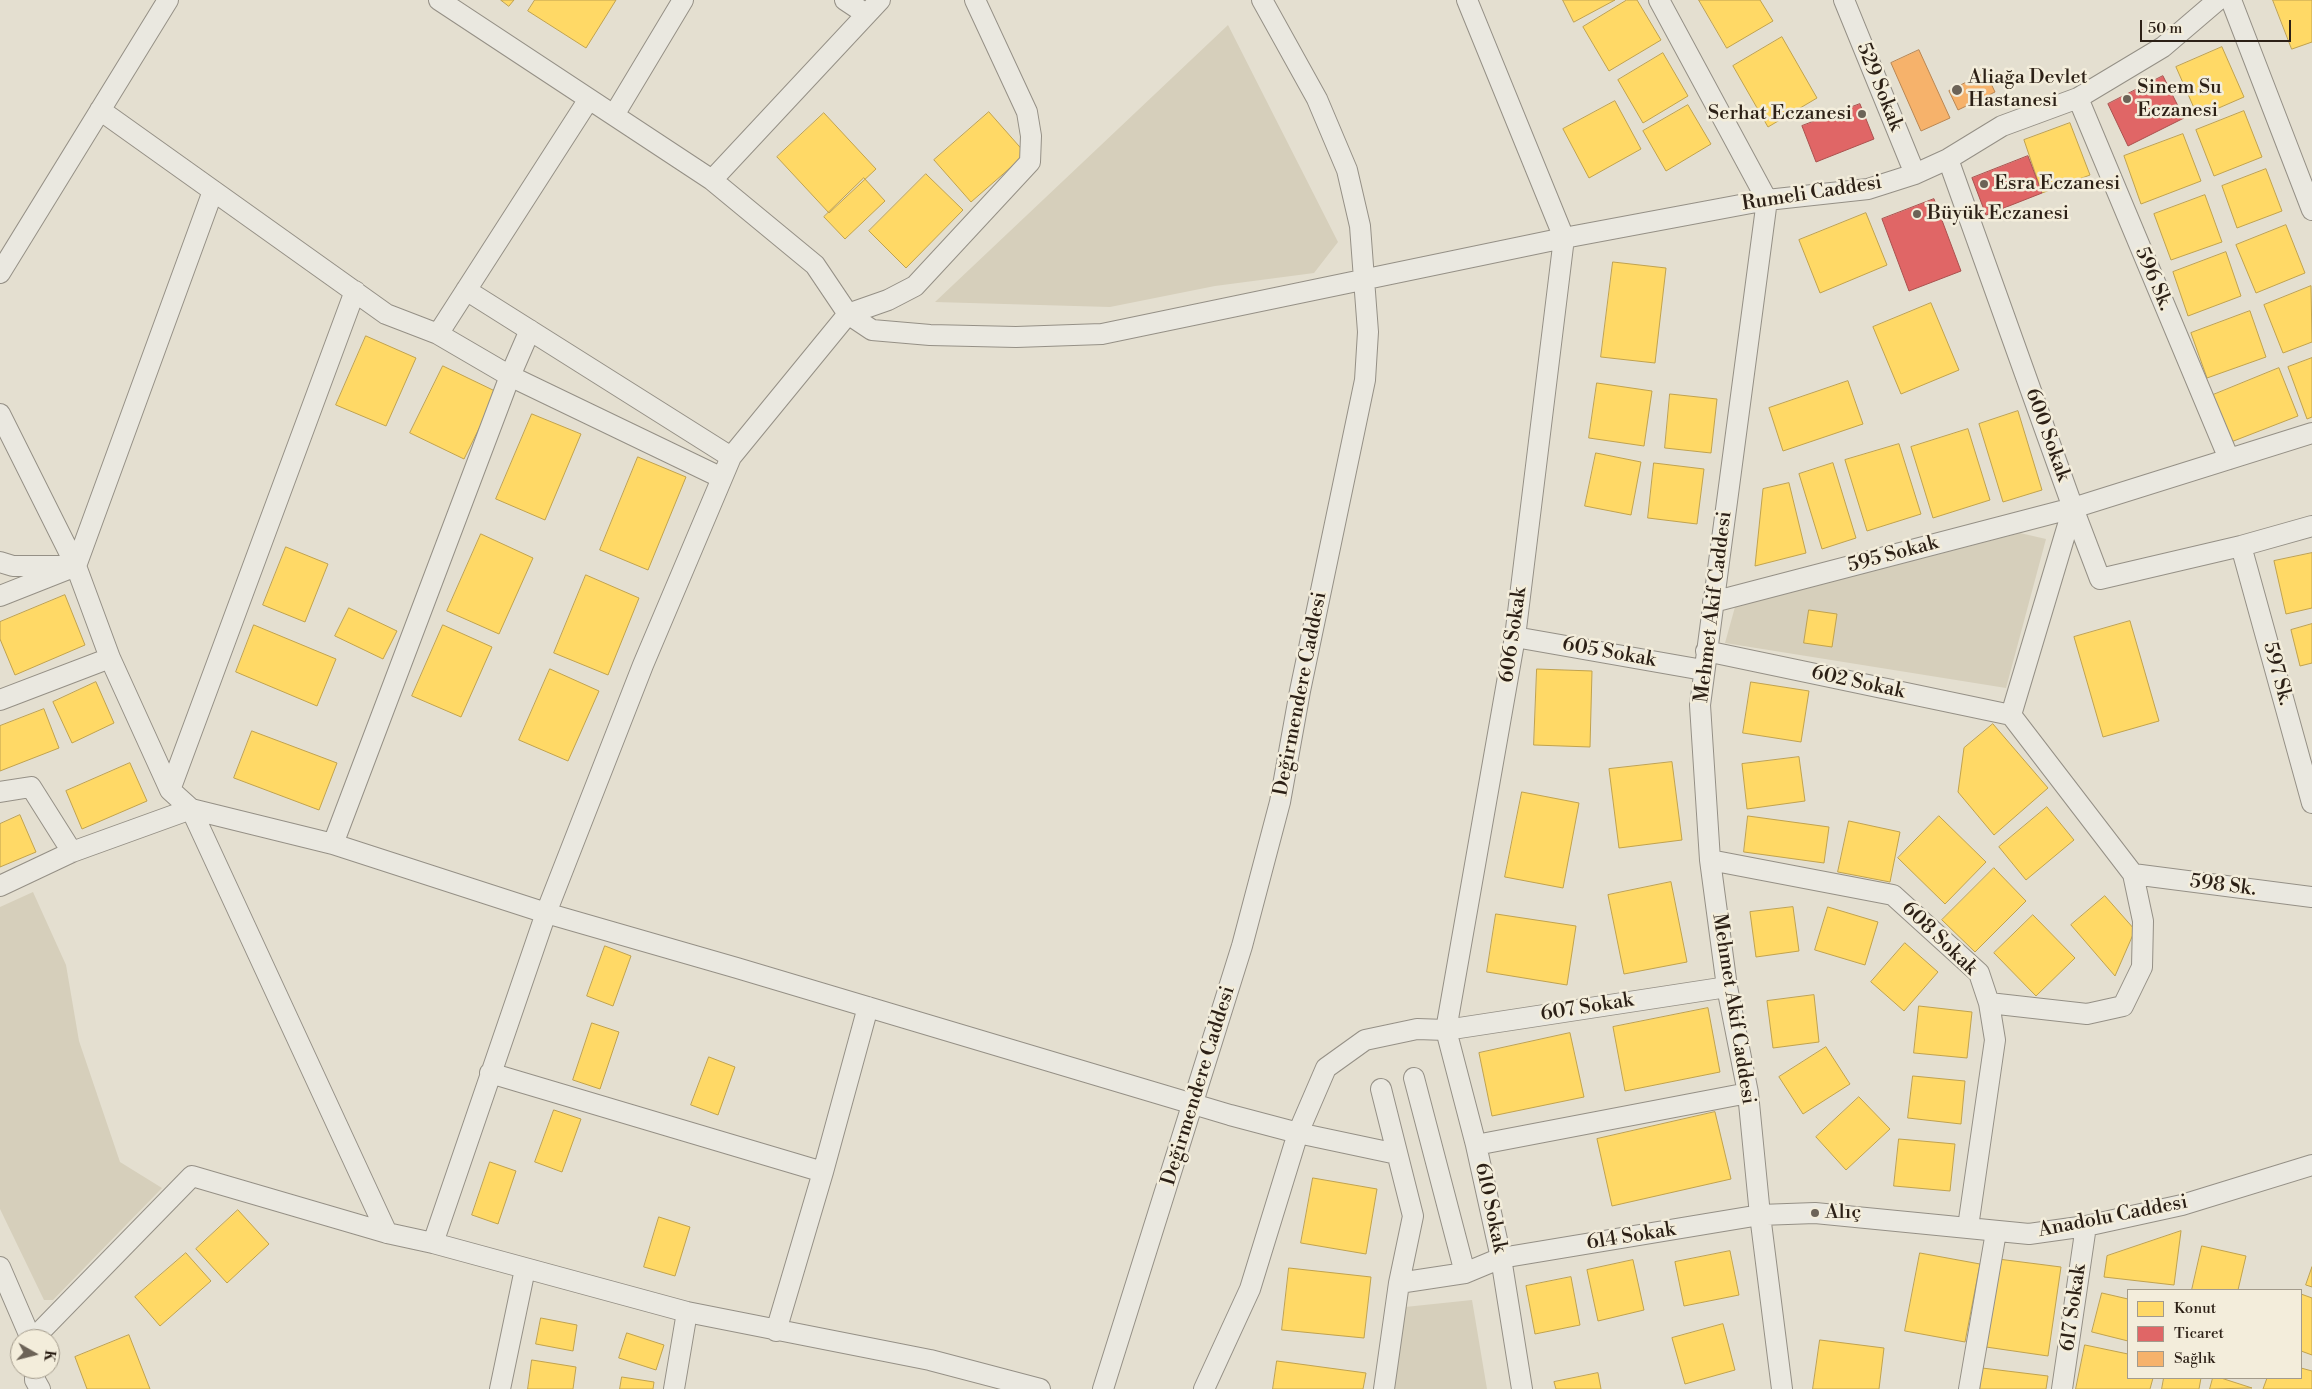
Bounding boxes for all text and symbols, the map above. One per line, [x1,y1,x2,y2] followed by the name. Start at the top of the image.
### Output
[2142,10,2293,42] scale bar
[2148,19,2182,38] text: 50 m
[1850,39,1908,135] street label: 529 Sokak
[1968,66,2088,113] place label: Aliağa Devlet Hastanesi
[2137,76,2222,123] place label: Sinem Su Eczanesi
[1950,83,1964,97] marker: Aliağa Devlet Hastanesi
[2121,93,2133,105] marker: Sinem Su Eczanesi
[1708,102,1852,126] place label: Serhat Eczanesi
[1856,108,1868,120] marker: Serhat Eczanesi
[1740,171,1884,217] street label: Rumeli Caddesi
[1994,172,2120,196] place label: Esra Eczanesi
[1978,178,1990,190] marker: Esra Eczanesi
[1927,202,2069,226] place label: Büyük Eczanesi
[1911,208,1923,220] marker: Büyük Eczanesi
[2129,244,2177,314] street label: 596 Sk.
[2019,385,2075,485] street label: 600 Sokak
[1690,510,1738,704] street label: Mehmet Akif Caddesi
[1845,531,1941,579] street label: 595 Sokak
[1495,586,1533,684] street label: 606 Sokak
[1269,590,1333,798] street label: Değirmendere Caddesi
[1560,633,1658,673] street label: 605 Sokak
[2257,640,2297,708] street label: 597 Sk.
[1809,661,1907,705] street label: 602 Sokak
[2188,870,2258,902] street label: 598 Sk.
[1896,897,1982,981] street label: 608 Sokak
[1706,912,1760,1106] street label: Mehmet Akif Caddesi
[1157,983,1241,1189] street label: Değirmendere Caddesi
[1539,989,1635,1027] street label: 607 Sokak
[1469,1161,1511,1255] street label: 610 Sokak
[2036,1191,2190,1243] street label: Anadolu Caddesi
[1825,1201,1861,1225] place label: Alıç
[1809,1207,1821,1219] marker: Alıç
[1585,1218,1677,1256] street label: 614 Sokak
[2056,1263,2092,1353] street label: 617 Sokak
[2127,1289,2302,1379] legend
[2174,1299,2216,1318] text: Konut
[2174,1324,2224,1343] text: Ticaret
[10,1329,60,1379] north arrow
[39,1349,59,1363] text: K
[2174,1349,2215,1368] text: Sağlık

